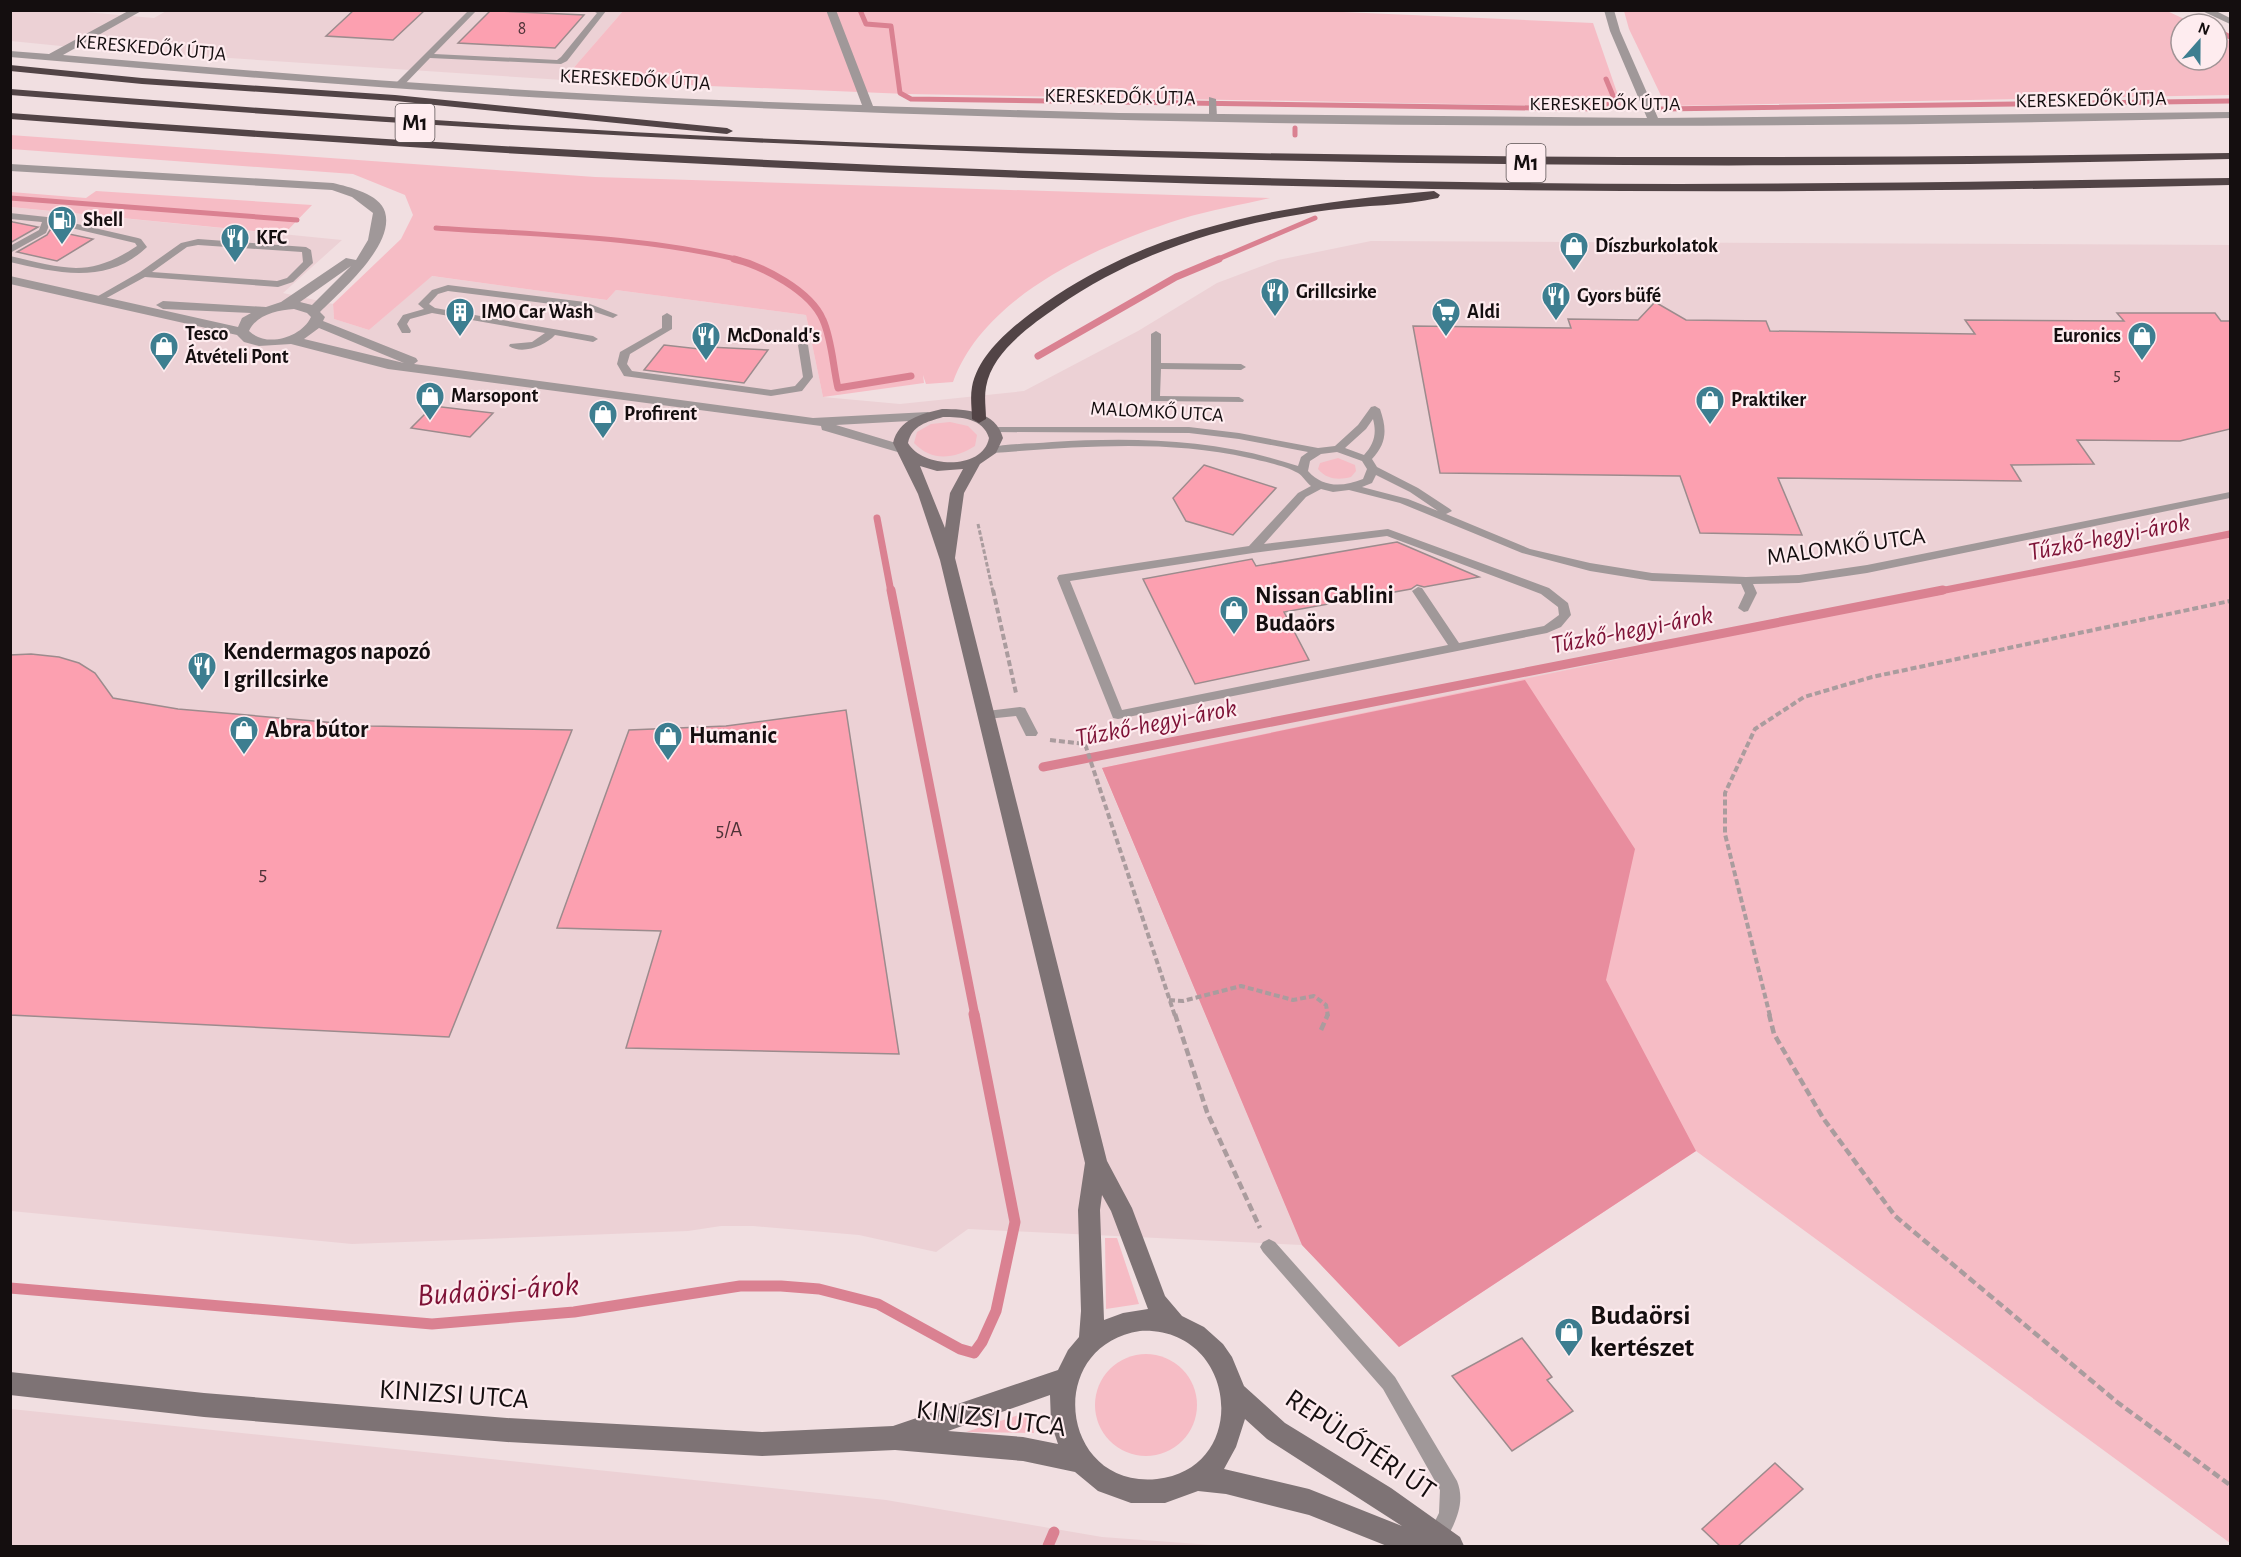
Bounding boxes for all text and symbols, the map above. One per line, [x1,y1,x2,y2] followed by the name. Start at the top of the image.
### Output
[2169,12,2229,72] north arrow
[2196,19,2212,38] text: N
[518,20,526,38] house number: 8
[75,30,228,65] street label: KERESKEDŐK ÚTJA
[559,65,712,94] street label: KERESKEDŐK ÚTJA
[1044,85,1196,108] street label: KERESKEDŐK ÚTJA
[2015,88,2167,111] street label: KERESKEDŐK ÚTJA
[1529,93,1681,114] street label: KERESKEDŐK ÚTJA
[396,104,434,142] road number: M1
[1506,144,1546,182] road number: M1
[46,204,78,246] fuel station icon: Shell
[83,210,123,230] place label: Shell
[219,222,251,264] restaurant icon: KFC
[256,228,288,248] place label: KFC
[1558,230,1590,272] shop icon: Díszburkolatok
[1595,236,1718,256] place label: Díszburkolatok
[1259,276,1291,318] restaurant icon: Grillcsirke
[1540,280,1572,322] restaurant icon: Gyors büfé
[1296,282,1377,302] place label: Grillcsirke
[1577,286,1661,306] place label: Gyors büfé
[444,296,476,338] building icon: IMO Car Wash
[1430,296,1462,338] supermarket icon: Aldi
[481,302,593,322] place label: IMO Car Wash
[1467,302,1500,322] place label: Aldi
[690,320,722,362] restaurant icon: McDonald's
[2126,320,2158,362] shop icon: Euronics
[185,324,289,367] place label: Tesco Átvételi Pont
[727,326,820,346] place label: McDonald's
[2053,326,2121,346] place label: Euronics
[148,330,180,372] shop icon: Tesco Átvételi Pont
[2113,366,2121,384] house number: 5
[414,380,446,422] shop icon: Marsopont
[1694,384,1726,426] shop icon: Praktiker
[451,386,538,406] place label: Marsopont
[1731,390,1806,410] place label: Praktiker
[587,398,619,440] shop icon: Profirent
[1090,398,1225,426] street label: MALOMKŐ UTCA
[624,404,697,424] place label: Profirent
[2026,509,2192,565] water label: Tűzkő-hegyi-árok
[1765,522,1927,570] street label: MALOMKŐ UTCA
[1255,584,1394,636] place label: Nissan Gablini Budaörs
[1218,594,1250,636] shop icon: Nissan Gablini Budaörs
[1549,602,1715,658] water label: Tűzkő-hegyi-árok
[223,640,431,692] place label: Kendermagos napozó I grillcsirke
[186,650,218,692] restaurant icon: Kendermagos napozó I grillcsirke
[1073,695,1239,751] water label: Tűzkő-hegyi-árok
[228,714,260,756] shop icon: Abra bútor
[265,718,369,742] place label: Abra bútor
[652,720,684,762] shop icon: Humanic
[689,724,777,748] place label: Humanic
[716,819,742,840] house number: 5/A
[259,863,267,884] house number: 5
[416,1268,580,1312] water label: Budaörsi-árok
[1590,1302,1695,1362] place label: Budaörsi kertészet
[1553,1316,1585,1358] shop icon: Budaörsi kertészet
[378,1376,530,1414] street label: KINIZSI UTCA
[1280,1382,1442,1506] street label: REPÜLŐTÉRI ÚT
[915,1396,1067,1442] street label: KINIZSI UTCA

